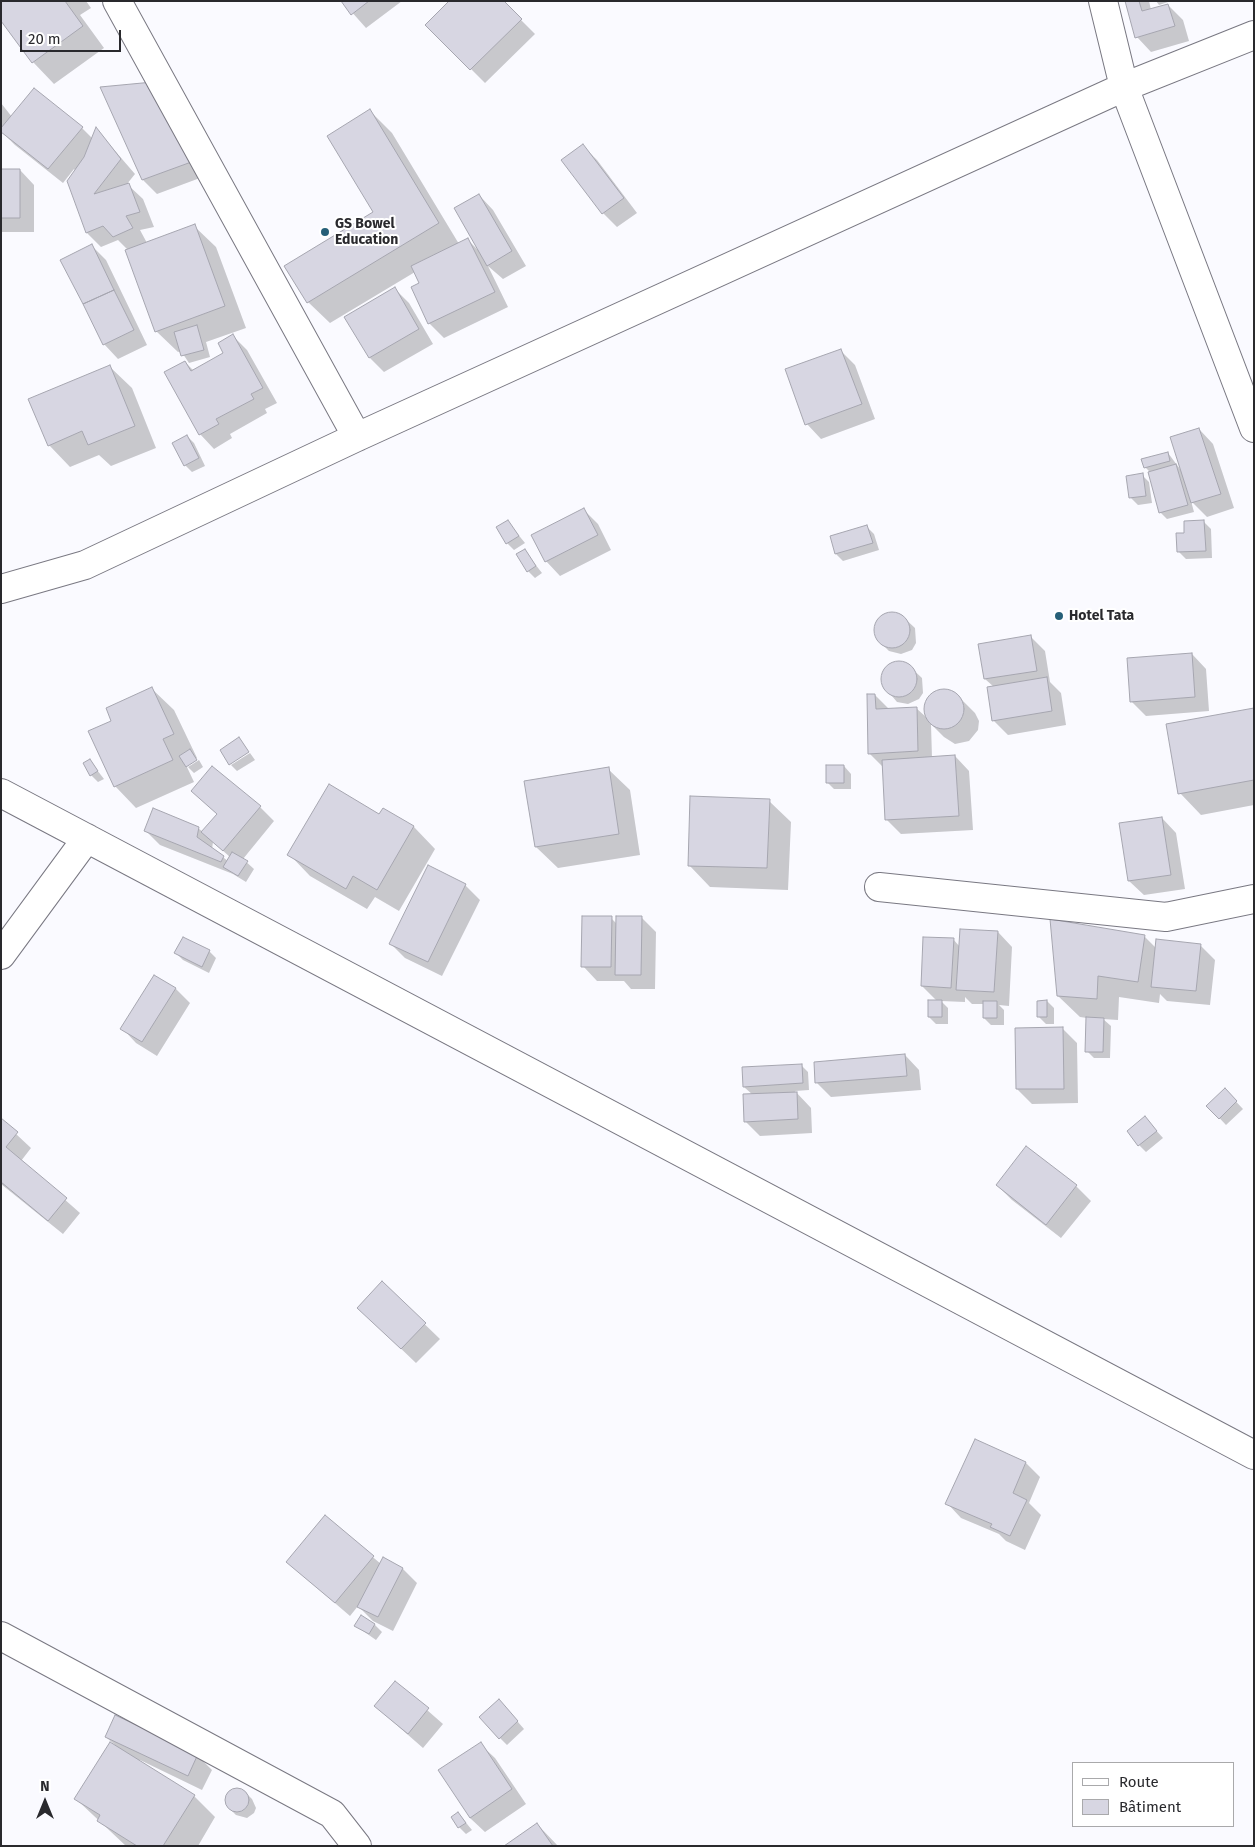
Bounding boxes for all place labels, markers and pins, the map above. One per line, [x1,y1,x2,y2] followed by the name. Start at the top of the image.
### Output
[335,216,398,248] place label: GS Bowel Education
[319,226,331,238] marker: GS Bowel Education
[1069,608,1134,624] place label: Hotel Tata
[1053,610,1065,622] marker: Hotel Tata

